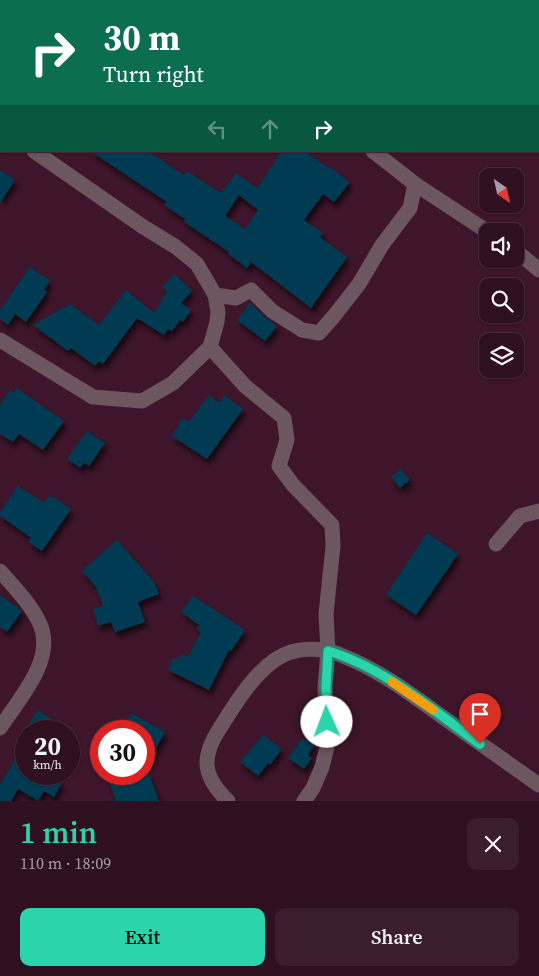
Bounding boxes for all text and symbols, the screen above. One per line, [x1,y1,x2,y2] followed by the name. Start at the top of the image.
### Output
[103,14,180,62] text: 30 m
[20,20,85,85] icon: right
[103,59,204,89] text: Turn right
[203,115,231,143] icon: left
[256,115,284,143] icon: ahead
[309,115,337,143] icon: right
[479,168,524,212] north arrow
[479,168,524,378] map controls
[479,223,524,268] button: sound
[479,278,524,323] button: search
[479,333,524,378] button: layers
[459,693,501,744] pin
[300,695,352,747] position arrow
[466,700,494,728] icon: arrive
[90,720,155,785] speed limit sign: 30
[34,729,61,763] text: 20
[33,757,62,773] text: km/h
[20,812,97,853] text: 1 min
[467,818,519,870] button: close
[20,852,111,874] text: 110 m · 18:09
[20,908,265,966] button: Exit
[275,908,519,966] button: Share

